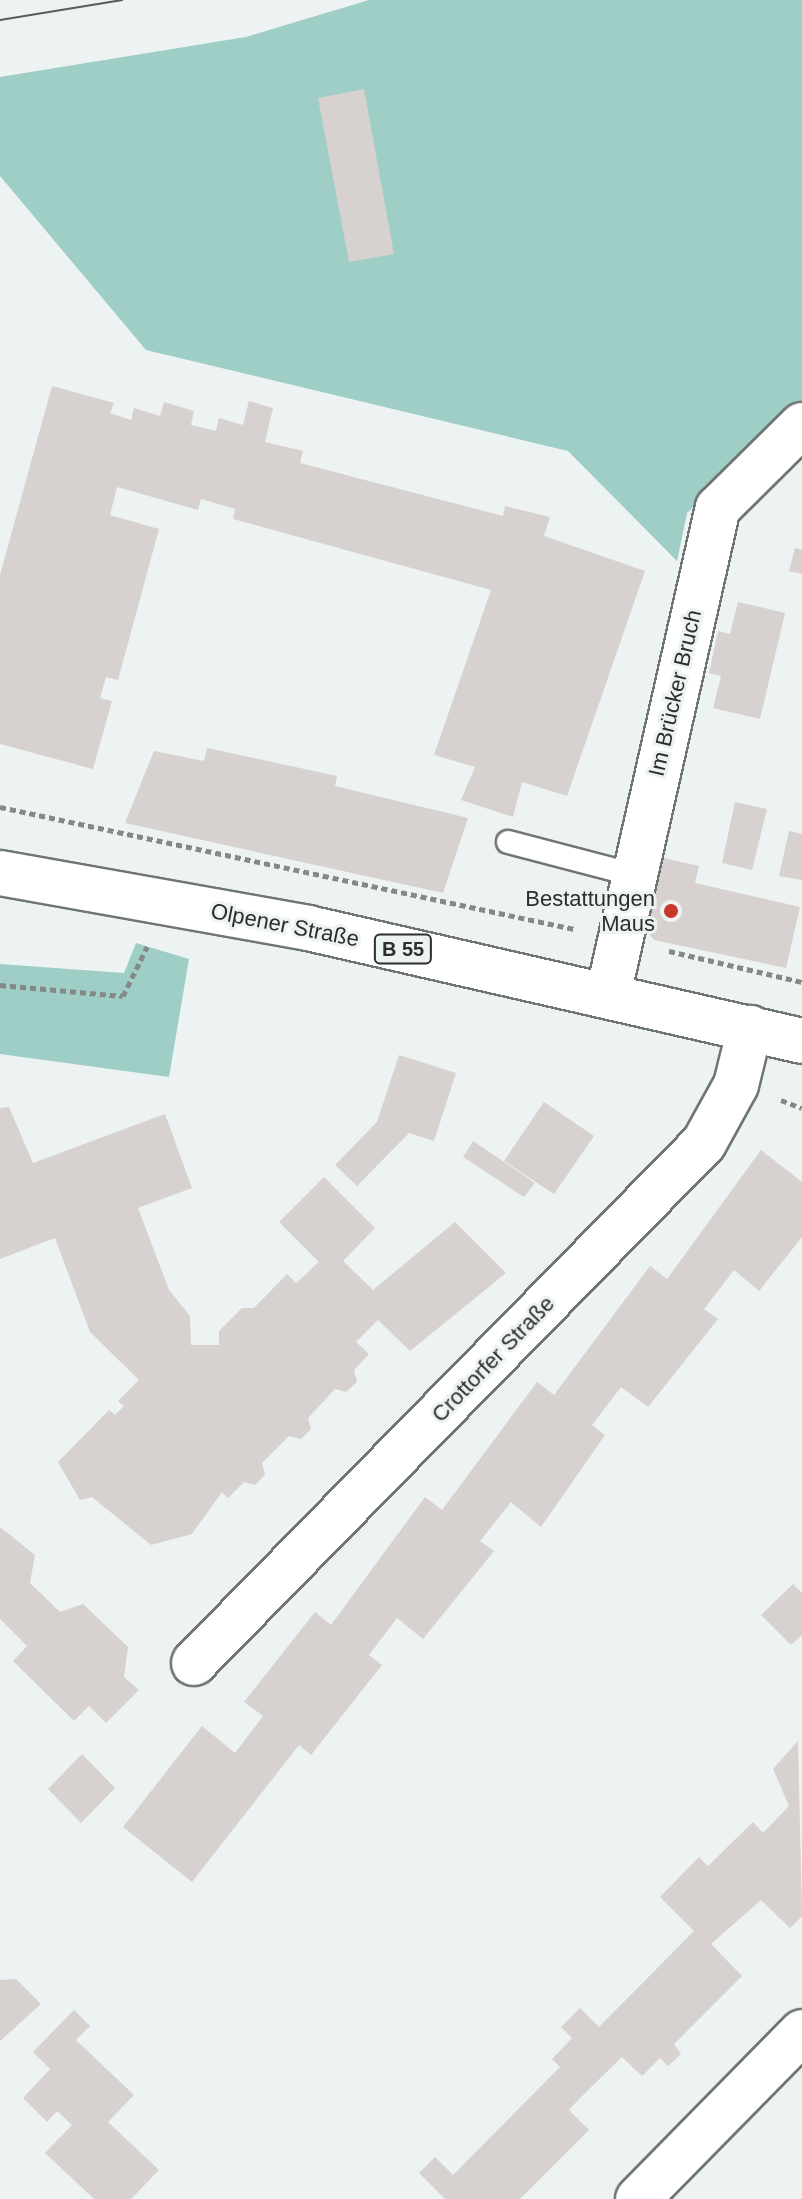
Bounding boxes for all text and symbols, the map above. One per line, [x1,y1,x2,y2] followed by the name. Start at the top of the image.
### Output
[643,607,707,779] street label: Im Brücker Bruch
[525,885,655,936] place label: Bestattungen Maus
[209,898,361,952] street label: Olpener Straße
[662,902,680,920] marker: Bestattungen Maus
[373,933,433,965] road number: B 55
[426,1290,560,1428] street label: Crottorfer Straße

